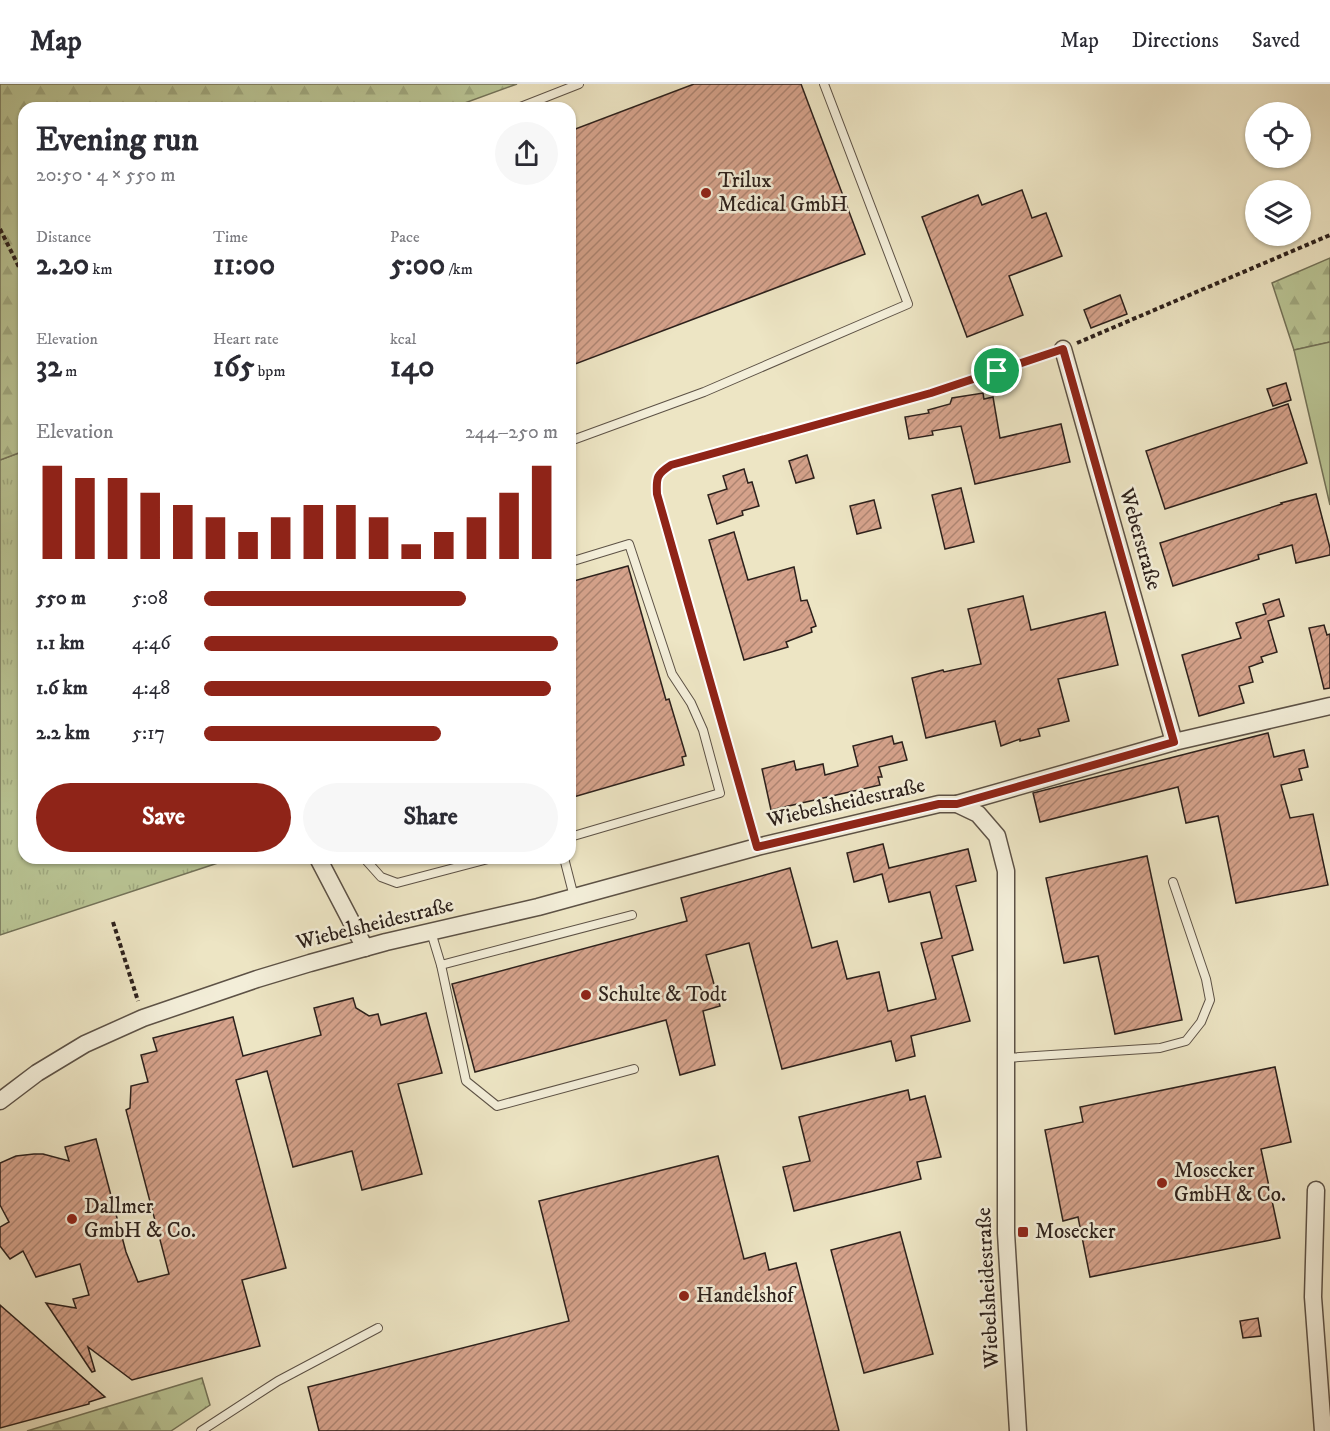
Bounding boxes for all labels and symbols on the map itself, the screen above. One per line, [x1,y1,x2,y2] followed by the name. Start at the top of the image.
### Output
[718,168,848,218] place label: Trilux Medical GmbH
[699,186,713,200] marker: Trilux Medical GmbH
[971,345,1022,396] pin
[1113,484,1167,593] street label: Weberstraße
[764,772,928,834] street label: Wiebelsheidestraße
[293,892,457,956] street label: Wiebelsheidestraße
[598,982,727,1008] place label: Schulte & Todt
[579,988,593,1002] marker: Schulte & Todt
[1174,1158,1286,1208] place label: Mosecker GmbH & Co.
[1155,1176,1169,1190] marker: Mosecker GmbH & Co.
[84,1194,196,1244] place label: Dallmer GmbH & Co.
[971,1206,1005,1370] street label: Wiebelsheidestraße
[65,1212,79,1226] marker: Dallmer GmbH & Co.
[1035,1219,1116,1245] place label: Mosecker
[1016,1225,1030,1239] marker: Mosecker
[696,1283,797,1309] place label: Handelshof
[677,1289,691,1303] marker: Handelshof

